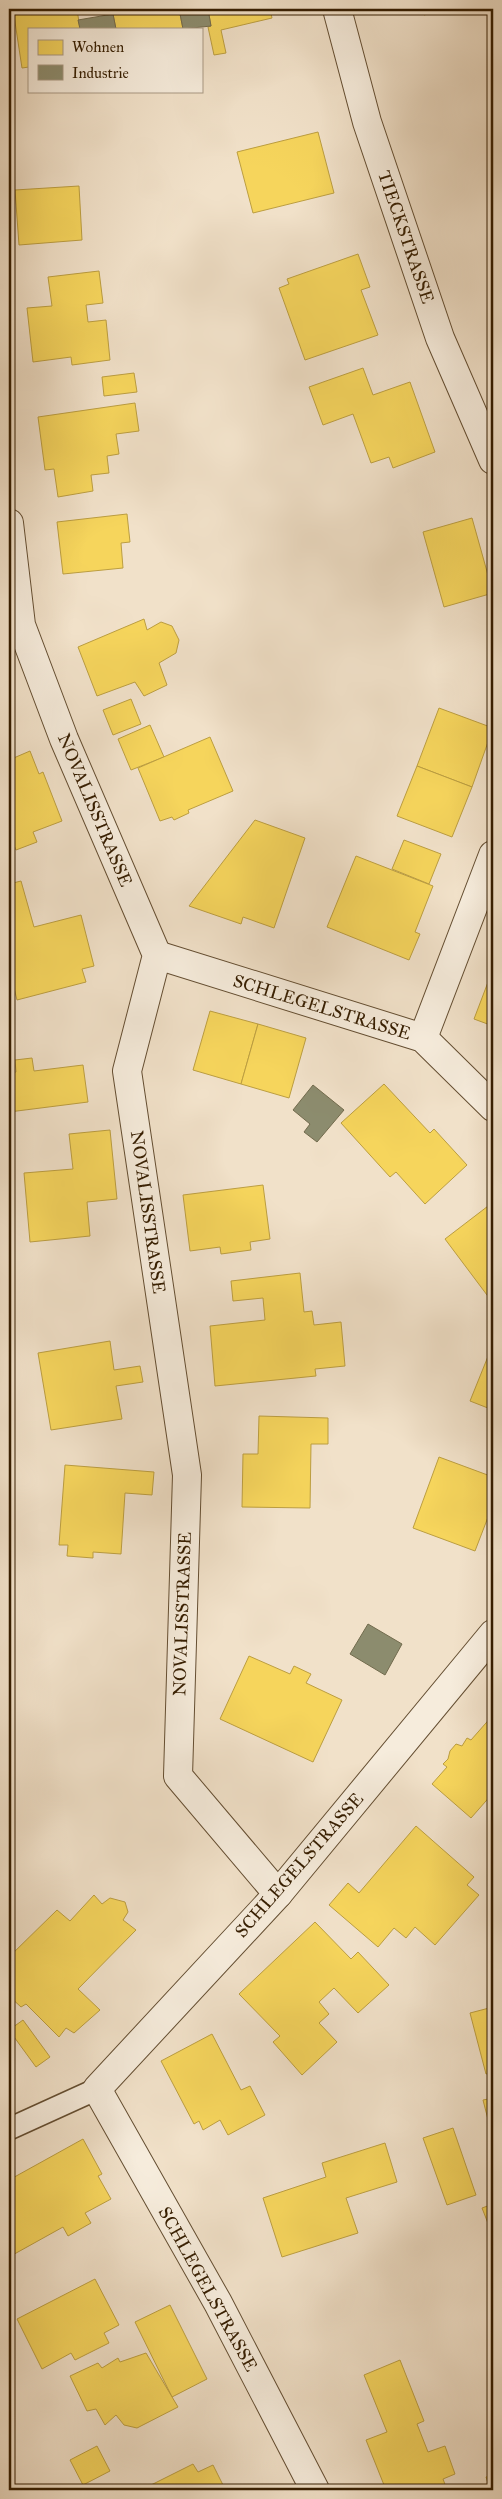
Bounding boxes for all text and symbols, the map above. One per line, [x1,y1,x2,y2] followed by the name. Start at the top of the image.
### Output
[28,28,202,92] legend
[72,38,124,56] text: Wohnen
[72,64,129,82] text: Industrie
[373,168,439,306] street label: TIECKSTRASSE
[53,730,137,890] street label: NOVALISSTRASSE
[230,969,414,1045] street label: SCHLEGELSTRASSE
[126,1129,170,1295] street label: NOVALISSTRASSE
[168,1531,196,1696] street label: NOVALISSTRASSE
[230,1788,368,1942] street label: SCHLEGELSTRASSE
[154,2203,262,2375] street label: SCHLEGELSTRASSE

